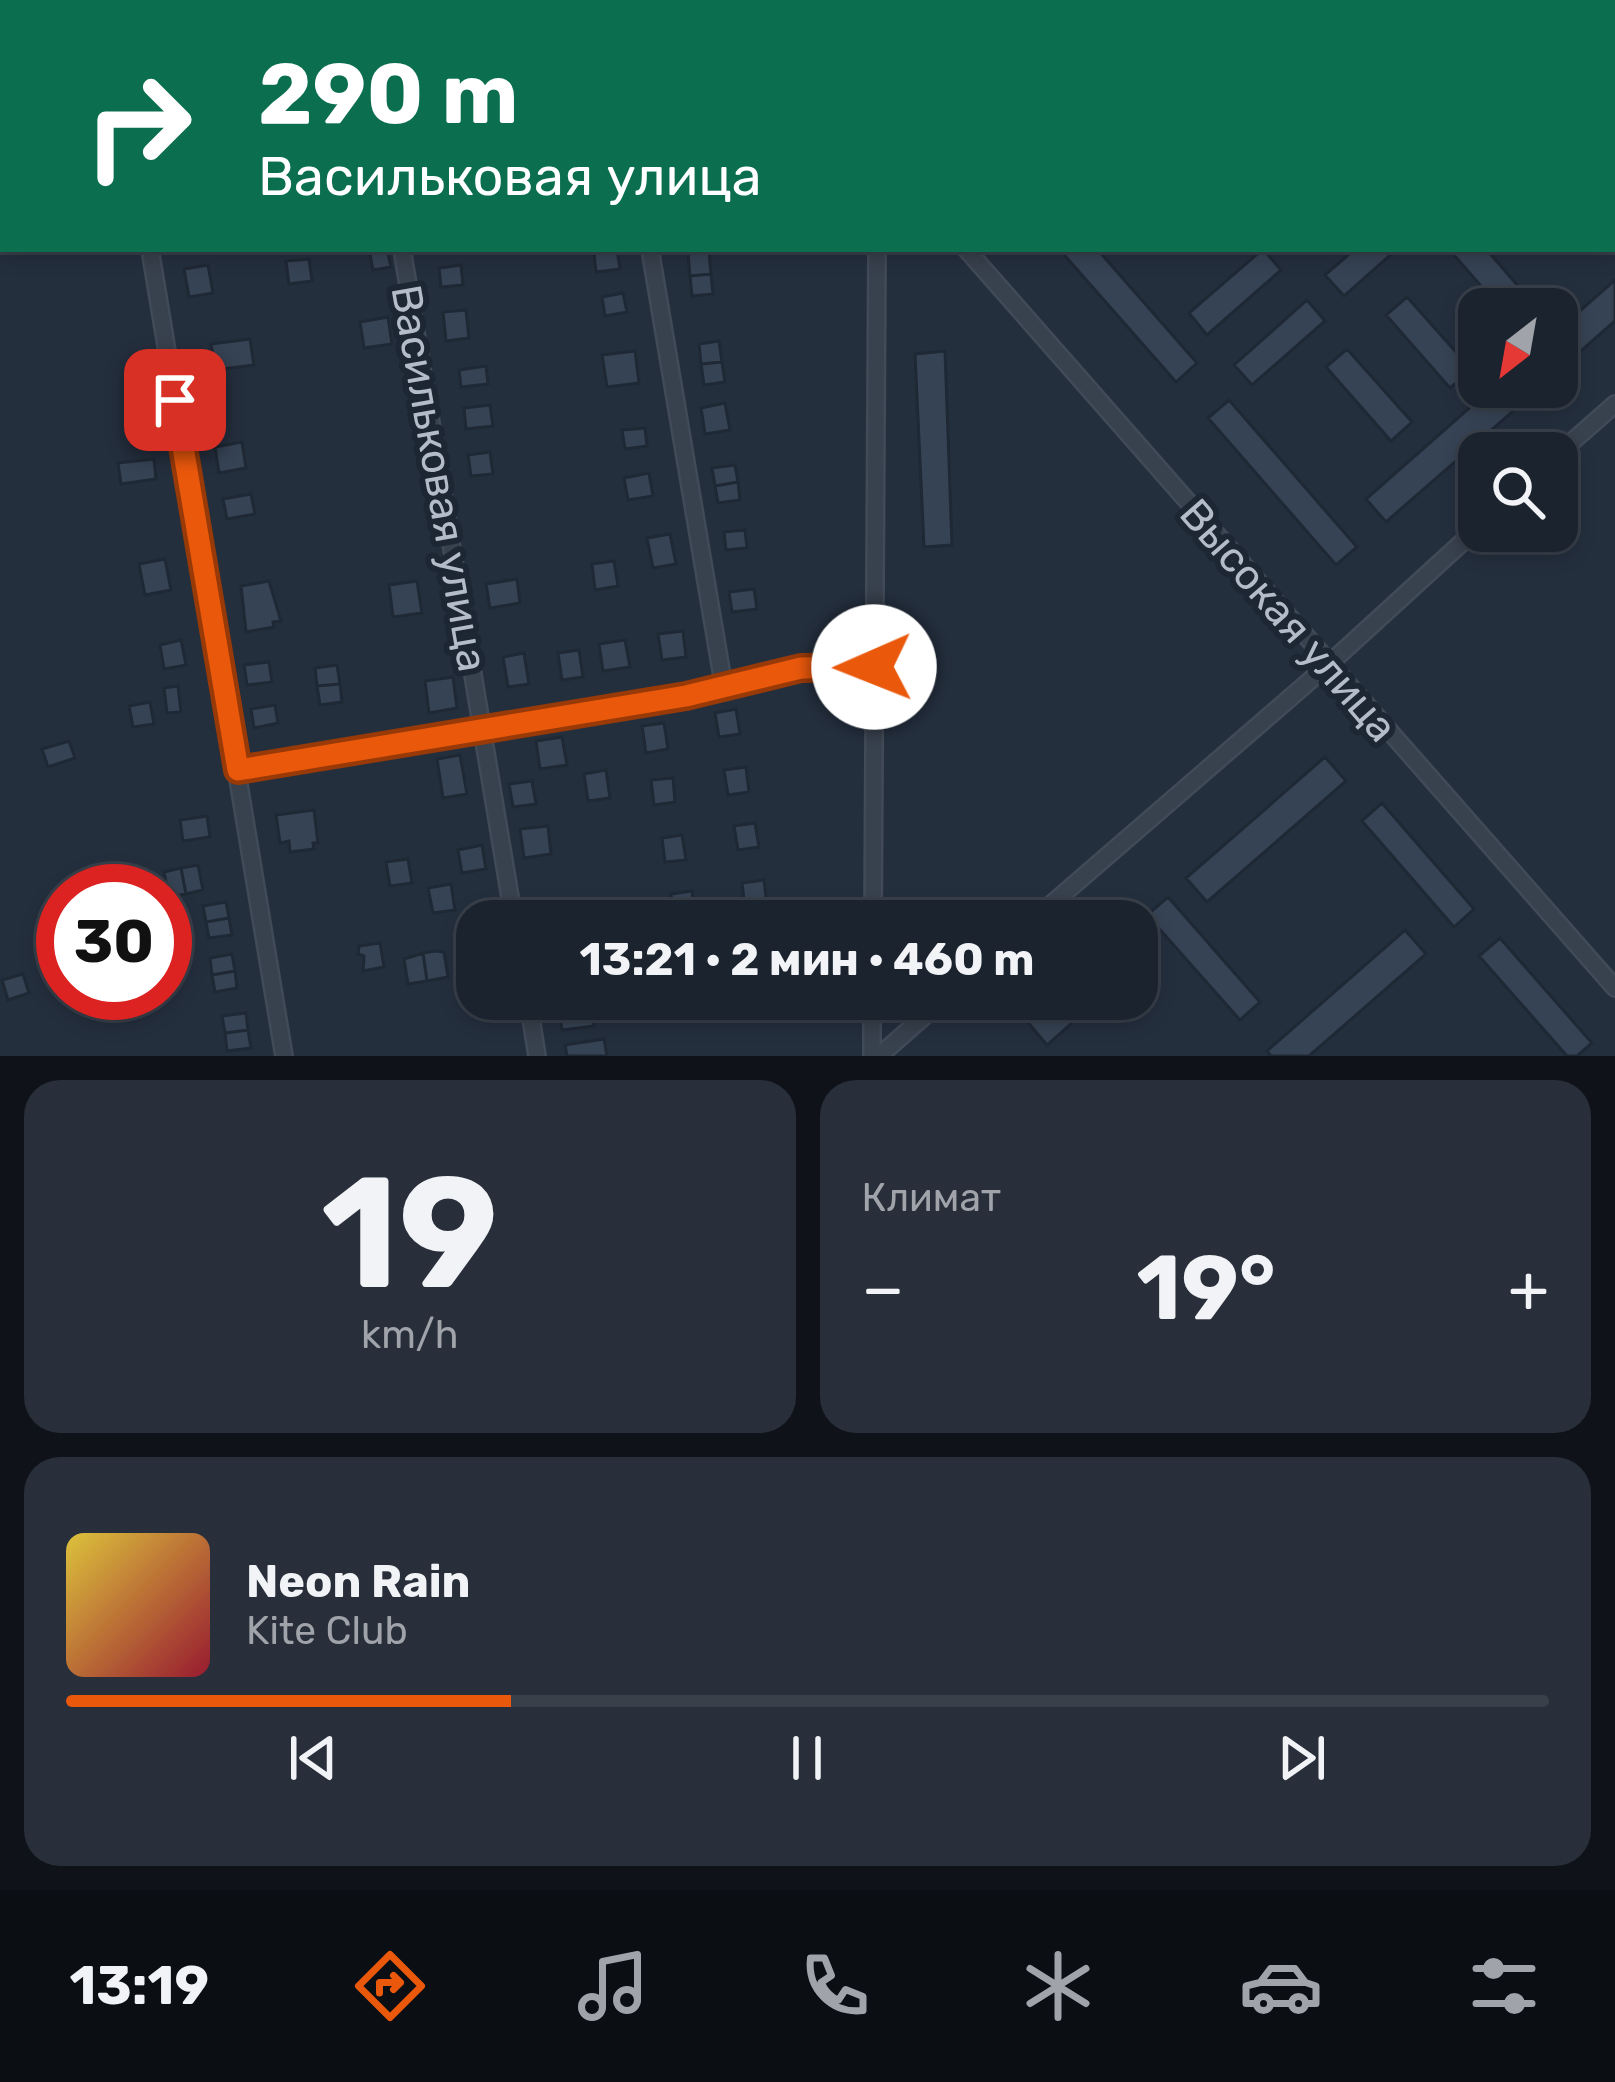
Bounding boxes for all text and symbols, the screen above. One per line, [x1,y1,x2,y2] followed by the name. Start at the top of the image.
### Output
[258,44,518,144] text: 290 m
[60,48,216,204] icon: right
[258,145,762,209] text: Васильковая улица
[380,281,498,675] street label: Васильковая улица
[1458,288,1578,408] north arrow
[1458,288,1578,552] map controls
[124,349,226,451] pin
[142,367,208,433] icon: arrive
[1458,432,1578,552] button: search
[1169,489,1407,752] street label: Высокая улица
[811,604,937,730] position arrow
[36,864,192,1020] speed limit sign: 30
[579,933,1035,986] text: 13:21 · 2 мин · 460 m
[321,1141,499,1326] text: 19
[862,1175,1001,1221] text: Климат
[1136,1235,1276,1342] text: 19°
[862,1249,904,1328] text: −
[1508,1249,1549,1328] text: +
[361,1312,458,1358] text: km/h
[246,1555,471,1608] text: Neon Rain
[246,1608,408,1654] text: Kite Club
[280,1725,346,1791] icon: previous
[774,1725,840,1791] icon: pause
[1269,1725,1335,1791] icon: next
[348,1944,432,2028] icon: directions
[571,1944,655,2028] icon: music
[793,1944,877,2028] icon: phone
[1016,1944,1100,2028] icon: climate
[1239,1944,1323,2028] icon: car
[1462,1944,1546,2028] icon: filters
[69,1954,209,2018] text: 13:19

